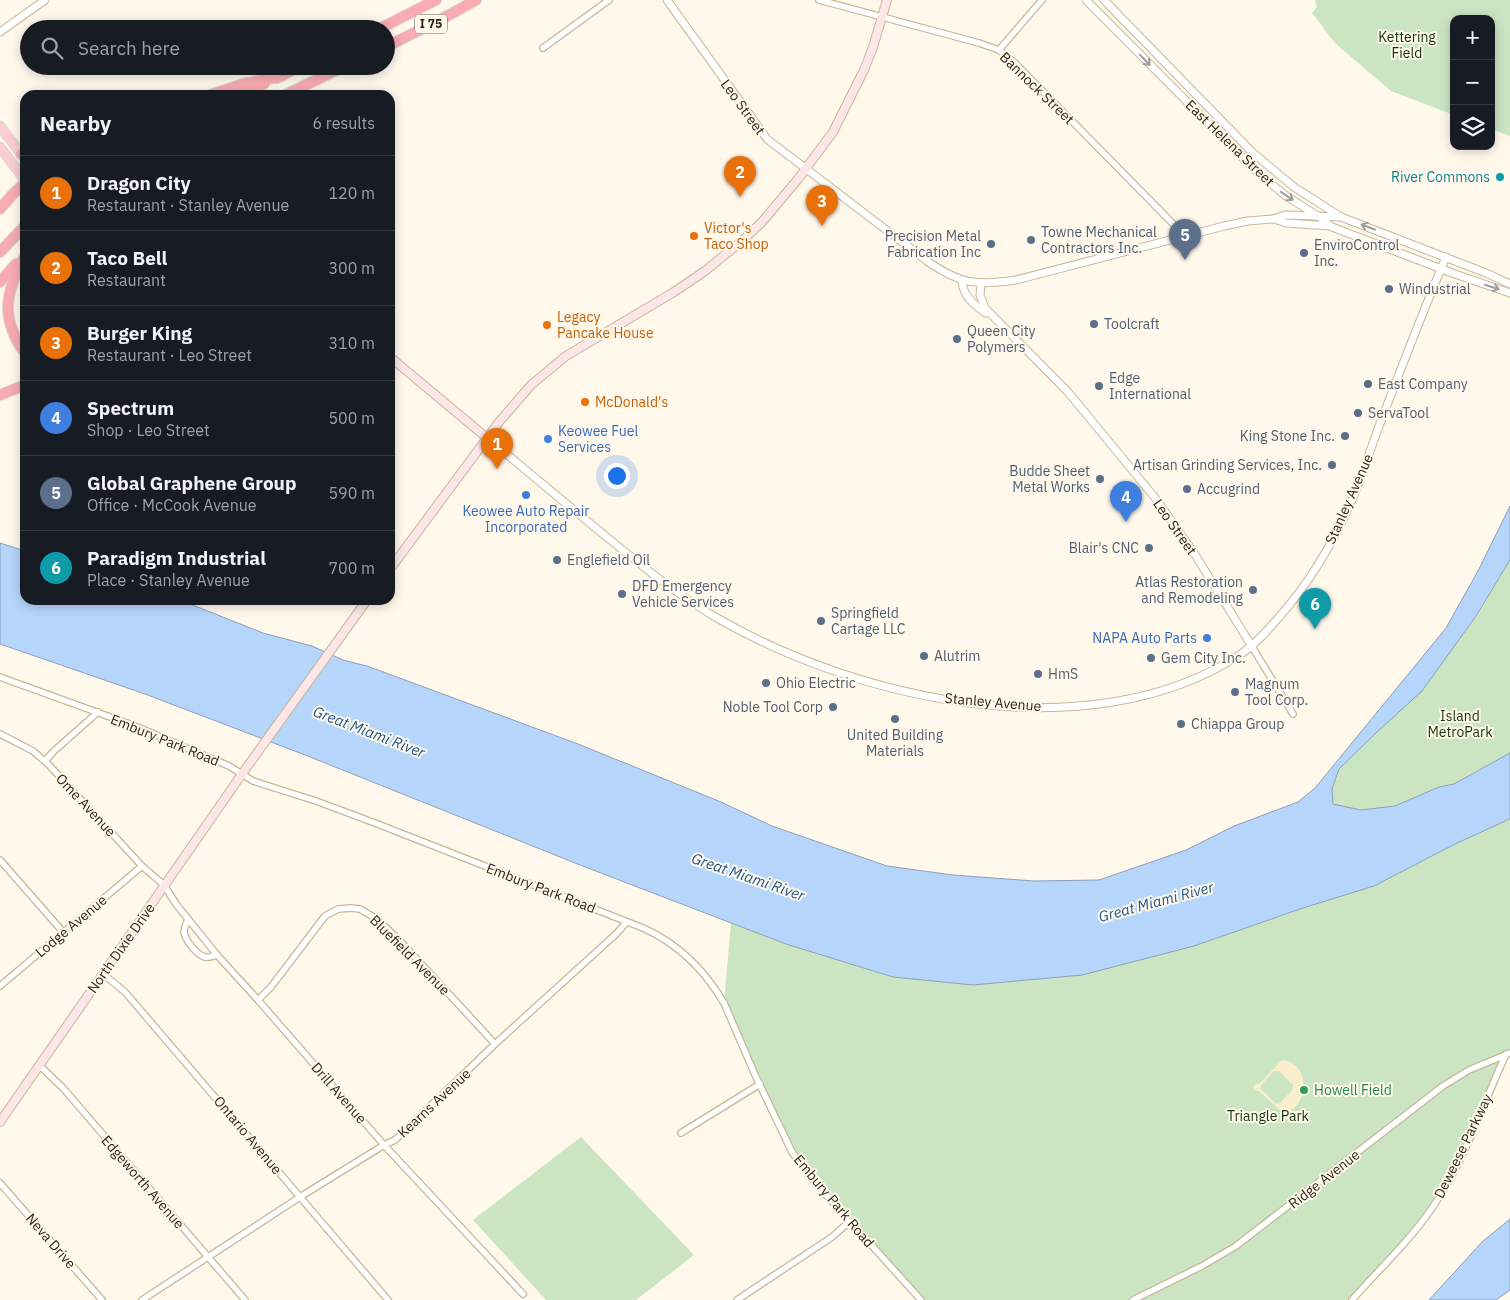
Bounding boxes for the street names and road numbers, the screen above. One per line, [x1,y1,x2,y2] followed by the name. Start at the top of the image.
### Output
[415,14,447,34] road number: I 75
[996,48,1078,128] street label: Bannock Street
[717,76,769,138] street label: Leo Street
[1182,96,1278,190] street label: East Helena Street
[1321,451,1377,547] street label: Stanley Avenue
[1149,496,1201,558] street label: Leo Street
[944,689,1042,715] street label: Stanley Avenue
[108,710,222,770] street label: Embury Park Road
[52,770,120,841] street label: Ome Avenue
[484,859,598,917] street label: Embury Park Road
[32,891,111,961] street label: Lodge Avenue
[83,899,159,997] street label: North Dixie Drive
[366,911,454,999] street label: Bluefield Avenue
[307,1059,371,1128] street label: Drill Avenue
[394,1064,475,1142] street label: Kearns Avenue
[1430,1091,1496,1201] street label: Deweese Parkway
[210,1092,286,1178] street label: Ontario Avenue
[98,1132,189,1233] street label: Edgeworth Avenue
[1285,1145,1364,1212] street label: Ridge Avenue
[790,1151,878,1251] street label: Embury Park Road
[22,1210,80,1273] street label: Neva Drive

